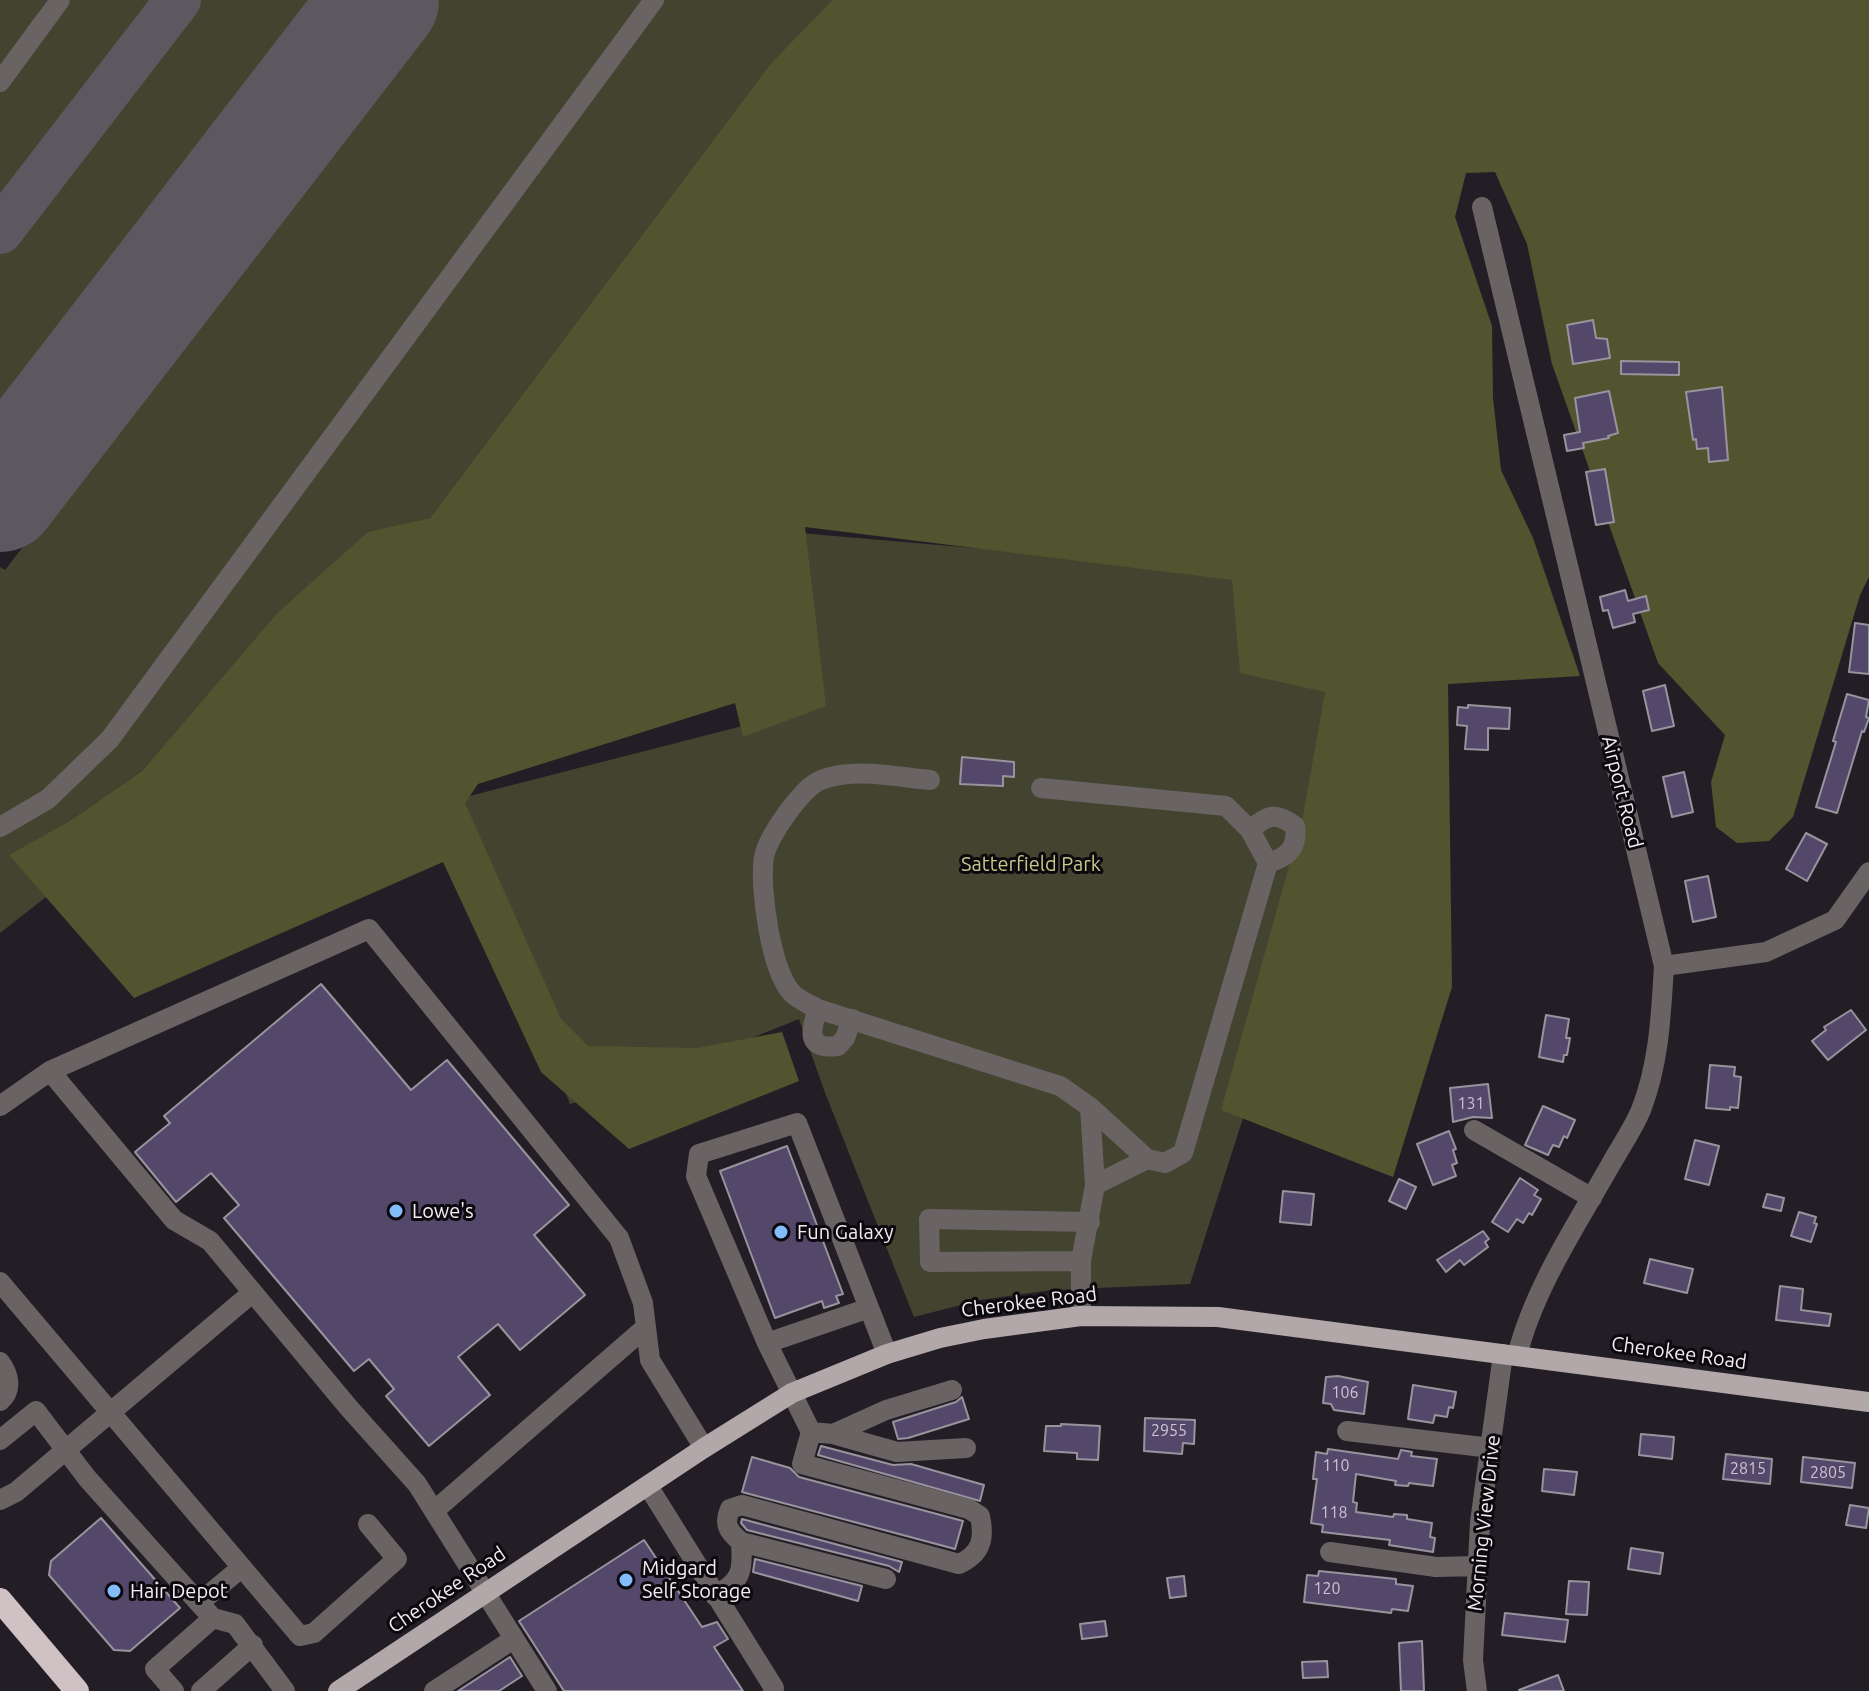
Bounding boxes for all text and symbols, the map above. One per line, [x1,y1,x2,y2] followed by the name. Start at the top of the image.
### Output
[1596,733,1648,851] street label: Airport Road
[961,852,1101,876] park label: Satterfield Park
[1457,1094,1485,1114] house number: 131
[412,1199,474,1223] place label: Lowe's
[387,1202,405,1220] marker: Lowe's
[797,1220,894,1244] place label: Fun Galaxy
[772,1223,790,1241] marker: Fun Galaxy
[960,1282,1098,1322] street label: Cherokee Road
[1610,1332,1748,1374] street label: Cherokee Road
[1331,1383,1359,1403] house number: 106
[1151,1421,1187,1441] house number: 2955
[1463,1434,1505,1612] street label: Morning View Drive
[1322,1456,1350,1476] house number: 110
[1730,1459,1766,1479] house number: 2815
[1810,1463,1846,1483] house number: 2805
[1320,1503,1348,1523] house number: 118
[384,1542,510,1638] street label: Cherokee Road
[642,1556,751,1603] place label: Midgard Self Storage
[617,1571,635,1589] marker: Midgard Self Storage
[130,1579,228,1603] place label: Hair Depot
[1313,1579,1341,1599] house number: 120
[105,1582,123,1600] marker: Hair Depot

